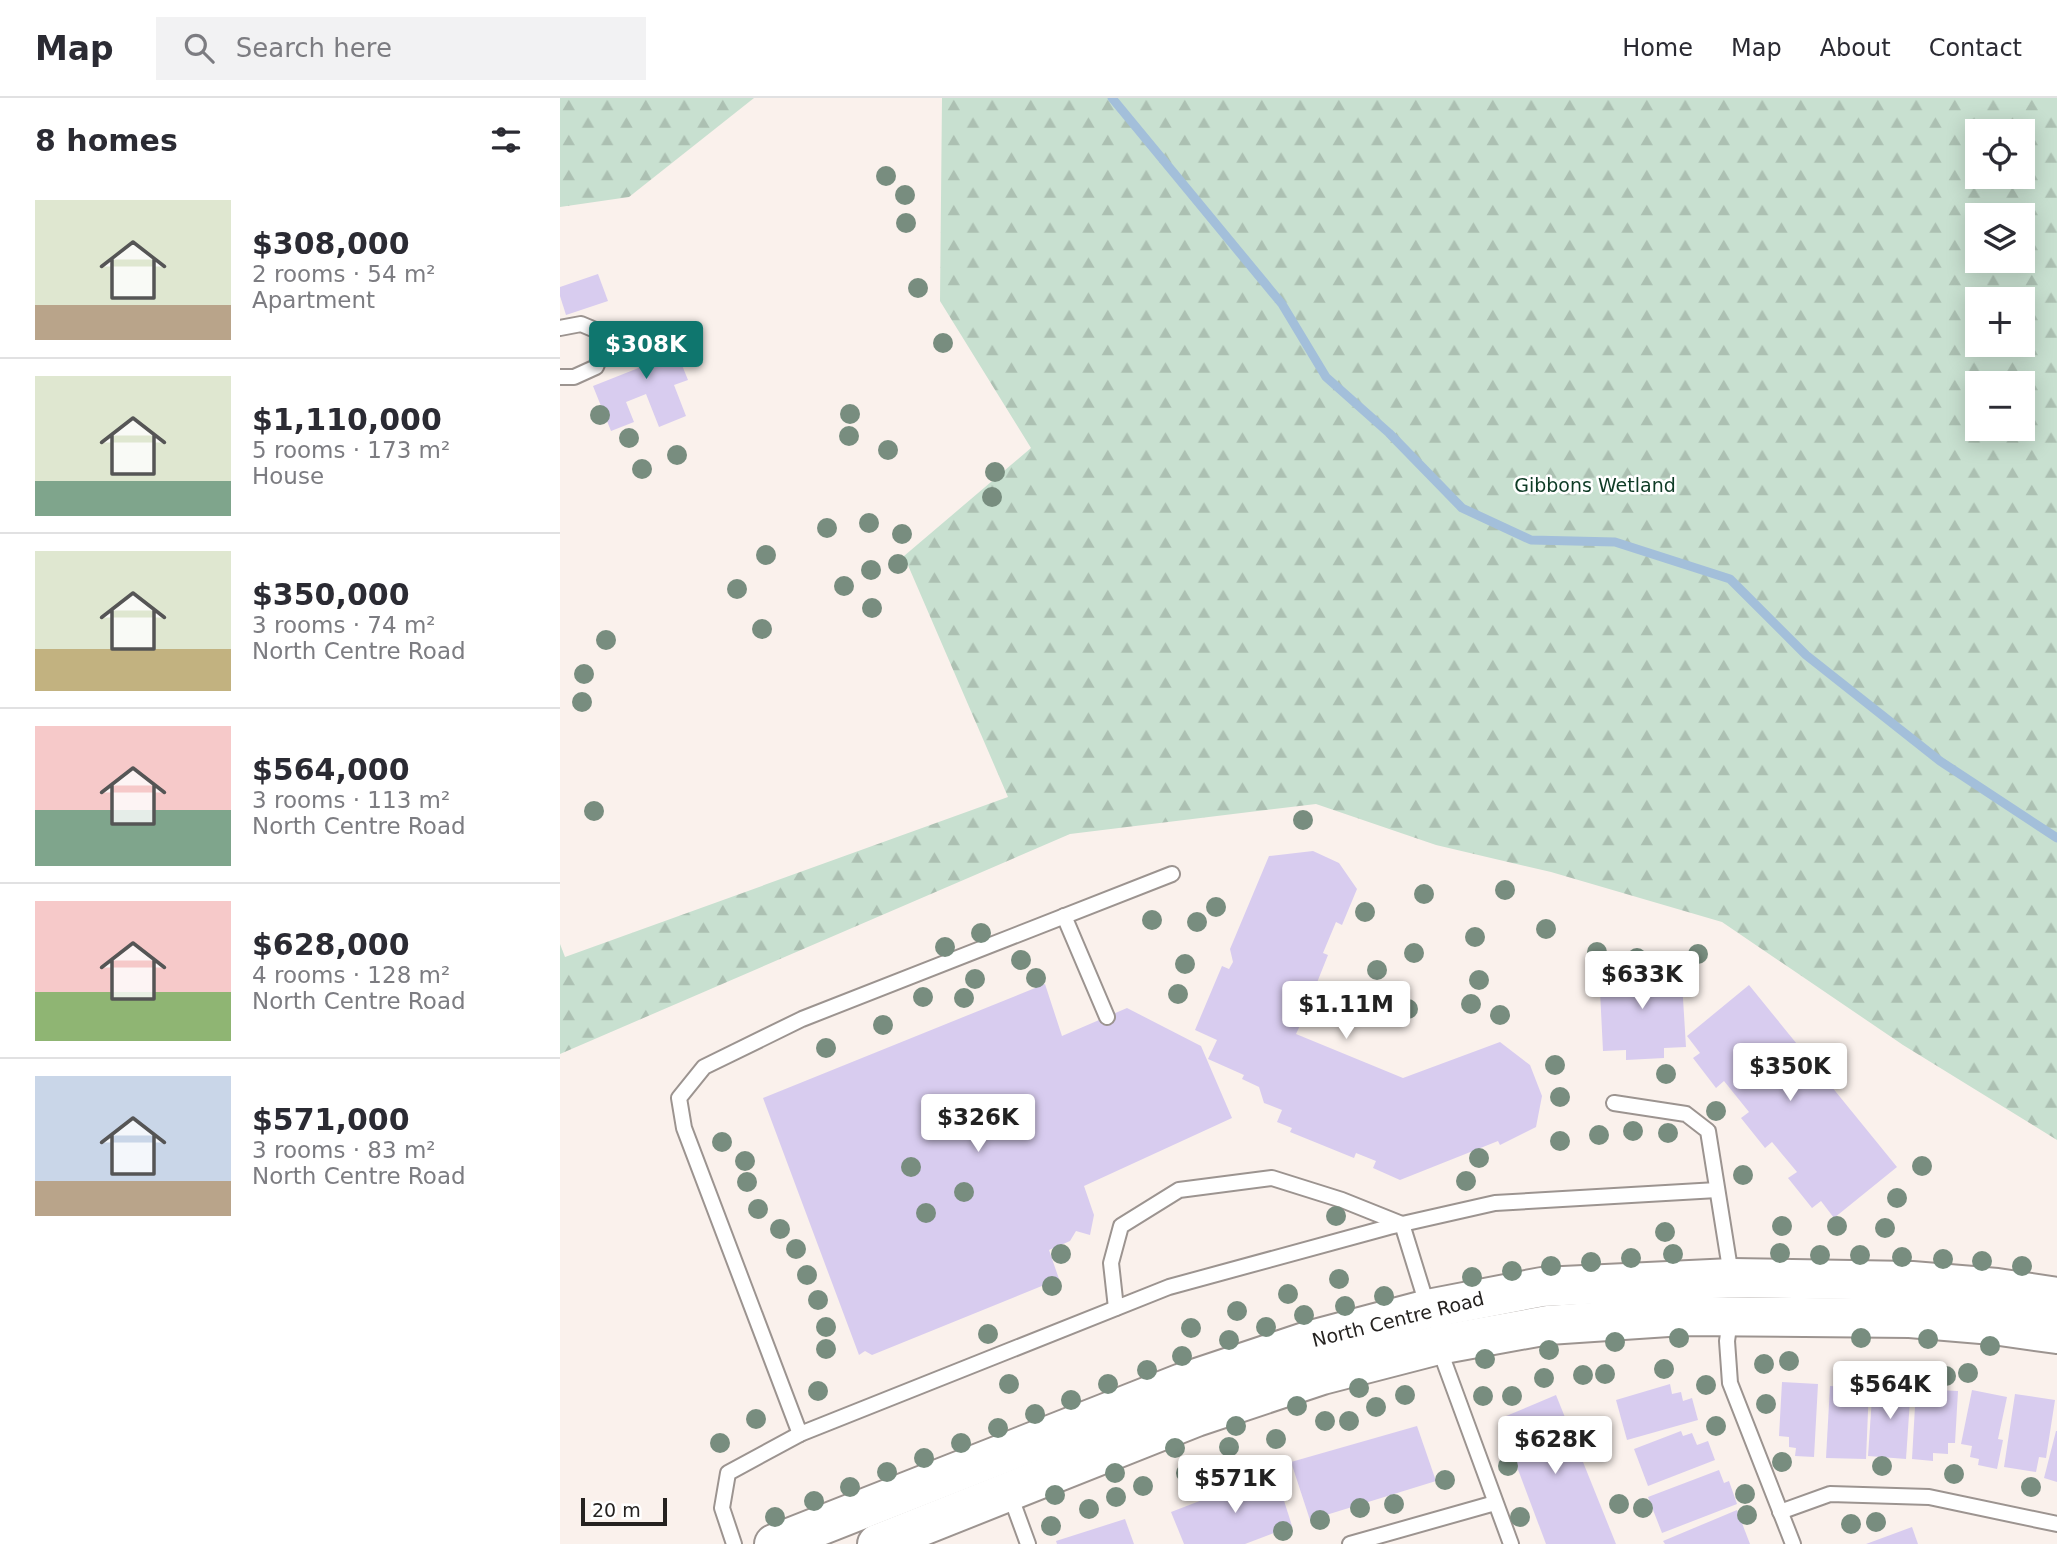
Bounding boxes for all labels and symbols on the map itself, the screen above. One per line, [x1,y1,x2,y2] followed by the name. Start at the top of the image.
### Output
[597,322,695,381] pin: $308K
[1514,474,1676,496] park label: Gibbons Wetland
[1593,951,1691,1011] pin: $633K
[1289,982,1403,1041] pin: $1.11M
[1741,1044,1839,1103] pin: $350K
[929,1094,1027,1154] pin: $326K
[1310,1287,1486,1351] street label: North Centre Road
[1841,1362,1939,1421] pin: $564K
[1506,1416,1604,1476] pin: $628K
[1186,1456,1284,1515] pin: $571K
[581,1495,667,1527] scale bar

